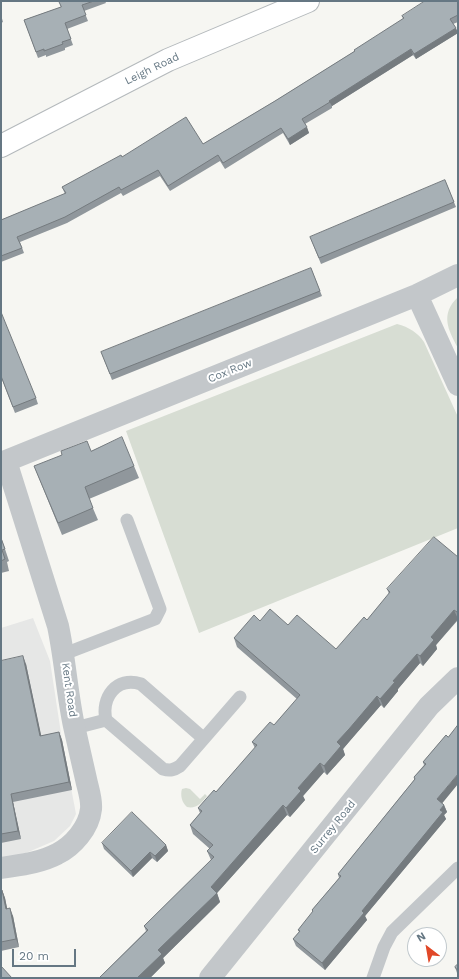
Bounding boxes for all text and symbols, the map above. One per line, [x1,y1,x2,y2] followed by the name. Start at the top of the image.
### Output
[123,50,181,88] street label: Leigh Road
[206,356,254,386] street label: Cox Row
[59,662,79,718] street label: Kent Road
[307,798,359,856] street label: Surrey Road
[407,927,447,967] north arrow
[414,929,428,945] text: N
[14,941,78,967] scale bar
[19,949,49,963] text: 20 m

